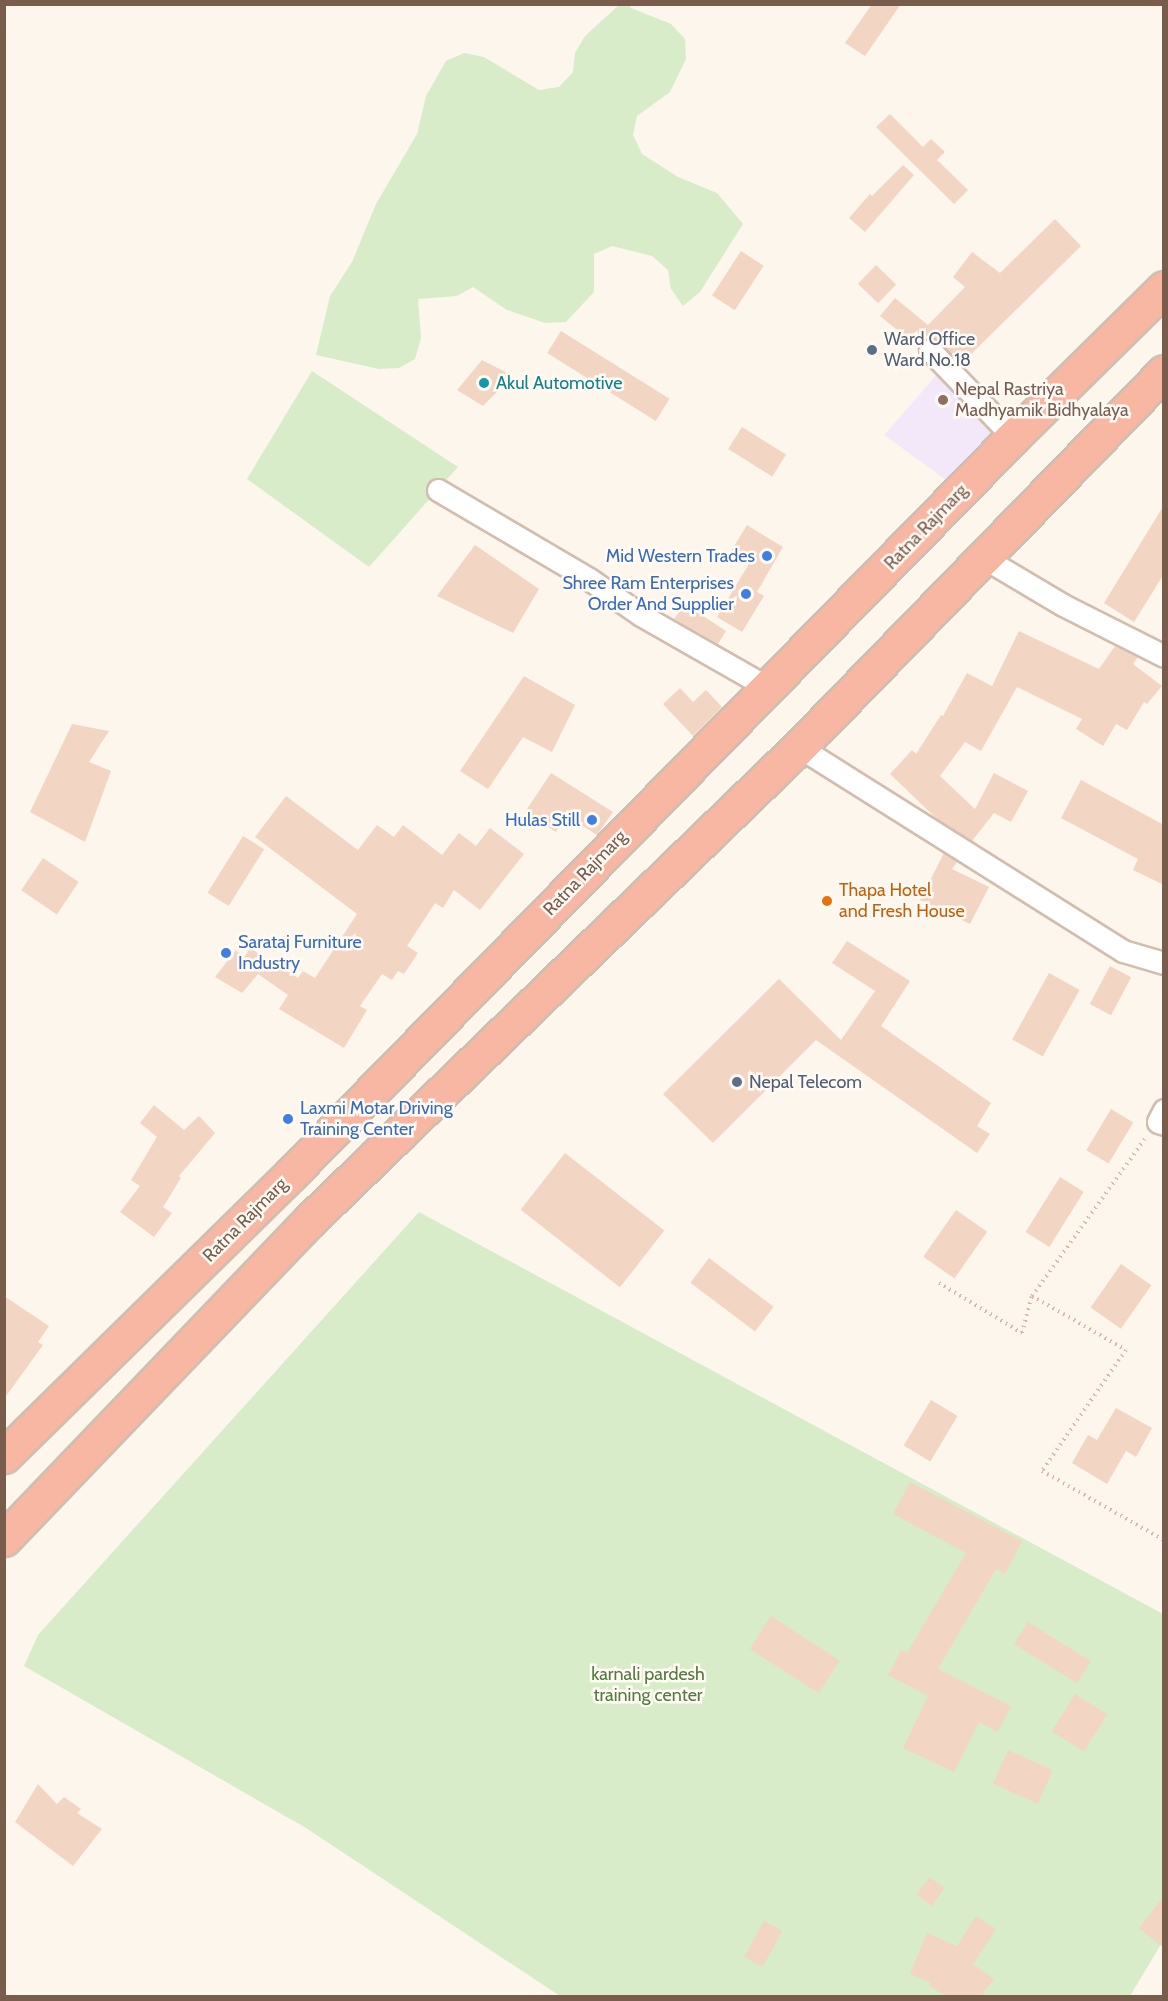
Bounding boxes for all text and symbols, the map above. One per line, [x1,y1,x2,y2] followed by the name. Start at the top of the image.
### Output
[884,329,975,372] place label: Ward Office Ward No.18
[865,343,879,357] marker: Ward Office Ward No.18
[496,372,622,394] place label: Akul Automotive
[477,376,491,390] marker: Akul Automotive
[955,379,1129,422] place label: Nepal Rastriya Madhyamik Bidhyalaya
[936,393,950,407] marker: Nepal Rastriya Madhyamik Bidhyalaya
[880,480,972,574] street label: Ratna Rajmarg
[606,545,755,567] place label: Mid Western Trades
[760,549,774,563] marker: Mid Western Trades
[562,573,734,616] place label: Shree Ram Enterprises Order And Supplier
[739,587,753,601] marker: Shree Ram Enterprises Order And Supplier
[505,809,580,831] place label: Hulas Still
[585,813,599,827] marker: Hulas Still
[539,826,631,920] street label: Ratna Rajmarg
[839,880,965,922] place label: Thapa Hotel and Fresh House
[820,894,834,908] marker: Thapa Hotel and Fresh House
[238,932,362,974] place label: Sarataj Furniture Industry
[219,946,233,960] marker: Sarataj Furniture Industry
[749,1071,862,1093] place label: Nepal Telecom
[730,1075,744,1089] marker: Nepal Telecom
[300,1098,453,1140] place label: Laxmi Motar Driving Training Center
[281,1112,295,1126] marker: Laxmi Motar Driving Training Center
[198,1173,292,1267] street label: Ratna Rajmarg
[591,1664,705,1706] park label: karnali pardesh training center

